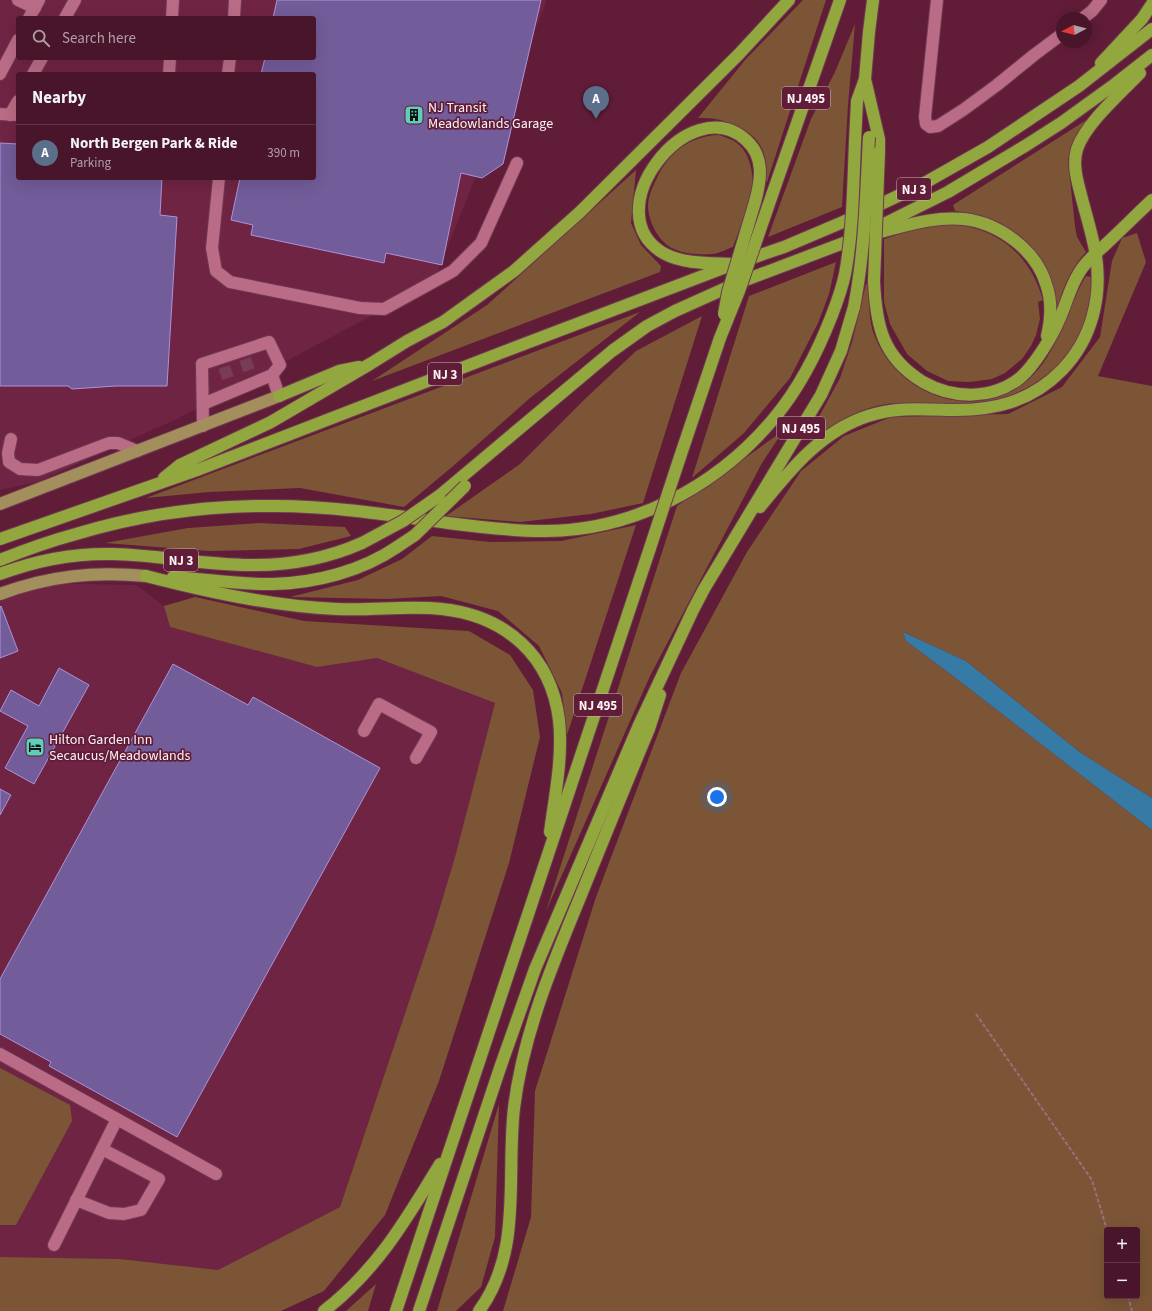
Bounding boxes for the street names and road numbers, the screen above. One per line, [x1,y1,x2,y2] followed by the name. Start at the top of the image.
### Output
[782,87,830,109] road number: NJ 495
[897,178,931,200] road number: NJ 3
[428,363,462,385] road number: NJ 3
[777,417,825,439] road number: NJ 495
[164,549,198,571] road number: NJ 3
[574,694,622,716] road number: NJ 495

